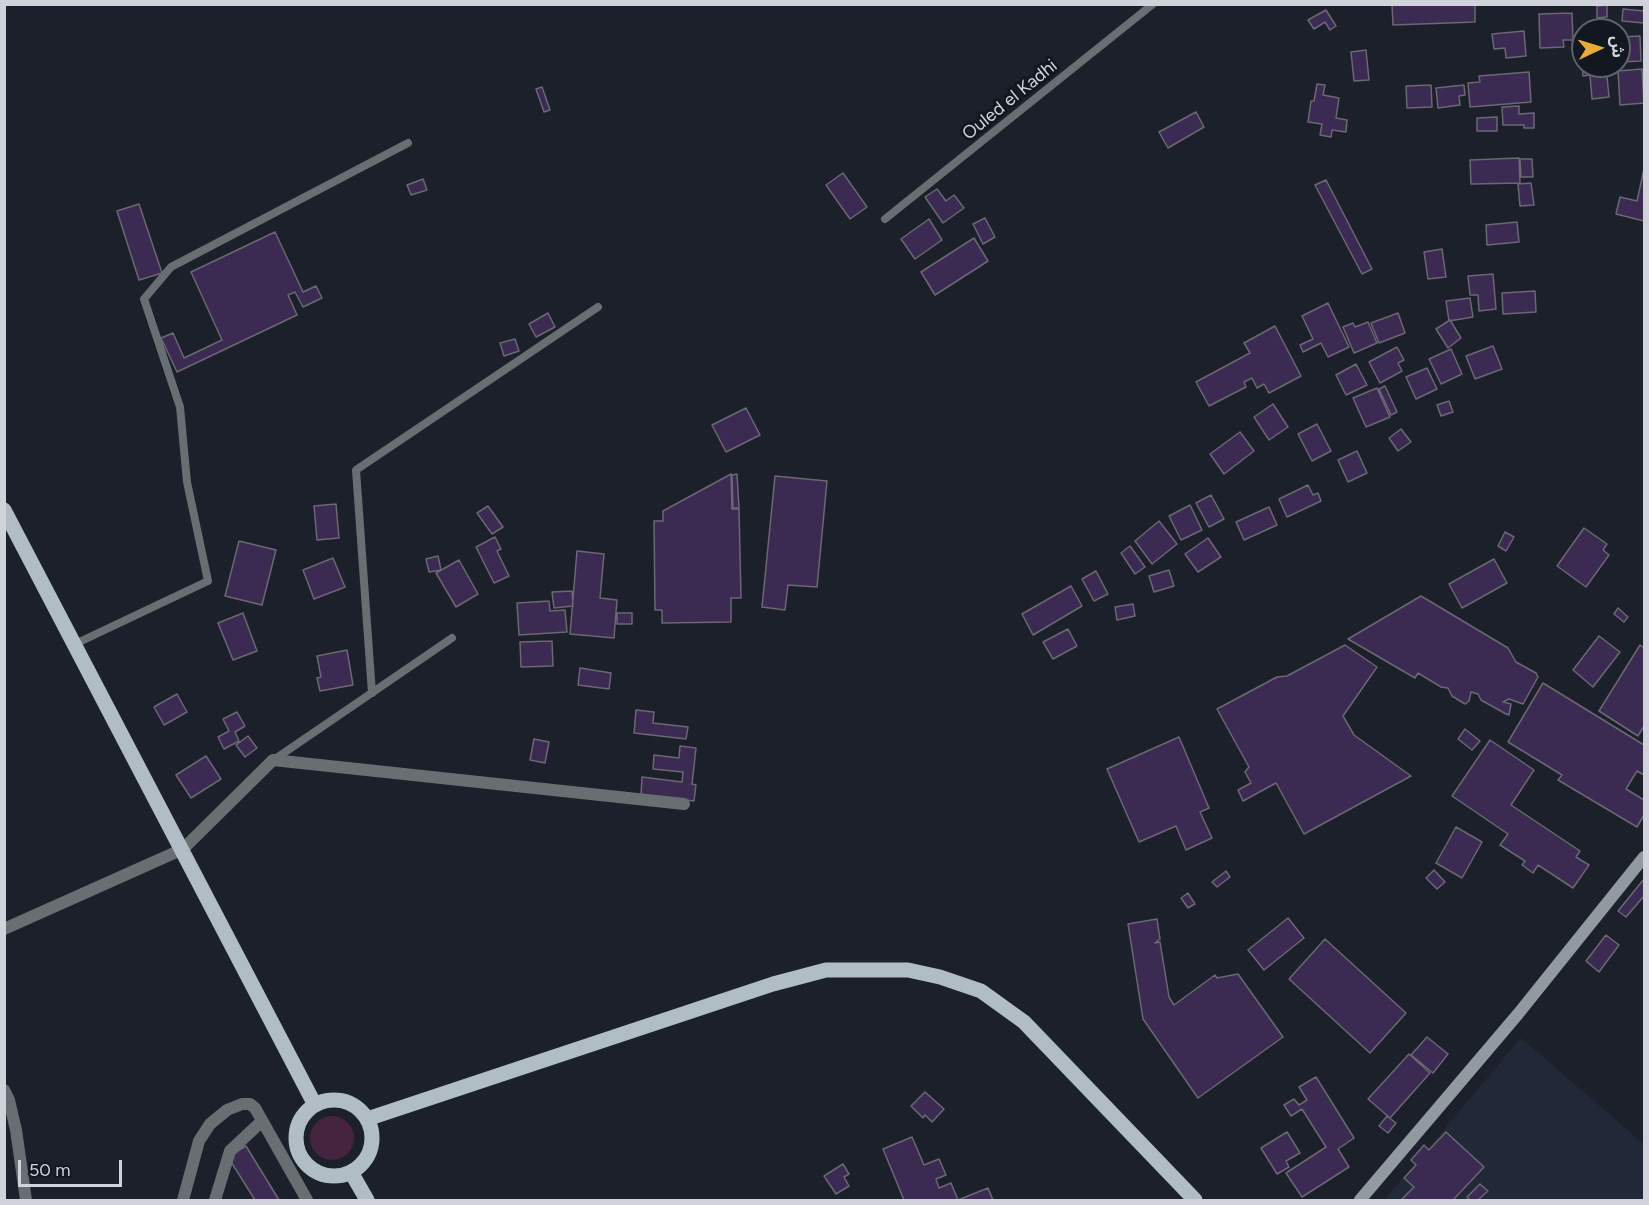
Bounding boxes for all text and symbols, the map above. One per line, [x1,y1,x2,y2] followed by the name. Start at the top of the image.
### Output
[1571,18,1631,78] north arrow
[1607,35,1628,58] text: ش
[958,55,1062,145] street label: Ouled el Kadhi
[21,1148,124,1186] scale bar
[29,1159,71,1181] text: 50 m

